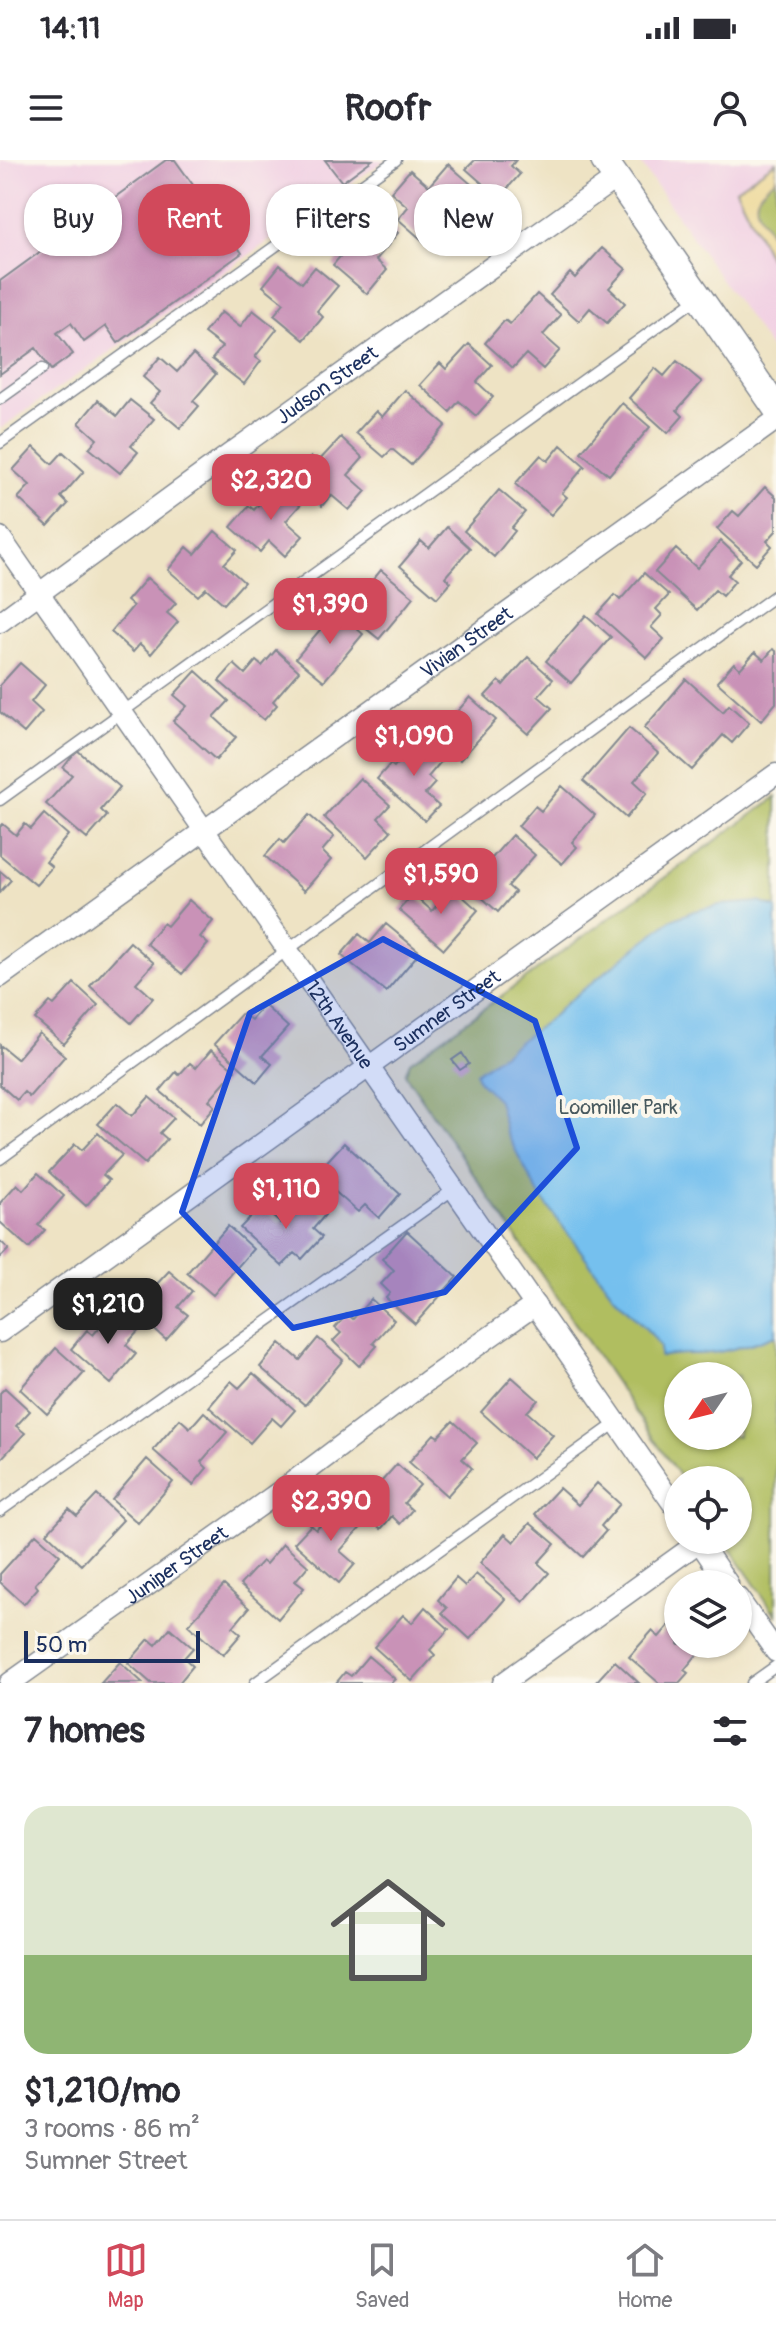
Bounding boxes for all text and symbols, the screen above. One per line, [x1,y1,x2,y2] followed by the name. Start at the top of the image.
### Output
[40,10,101,47] text: 14:11
[24,86,68,130] icon: menu
[345,86,431,131] text: Roofr
[708,86,752,130] icon: person
[24,184,122,256] chip: Buy
[138,184,250,256] chip: Rent
[266,184,398,256] chip: Filters
[414,184,522,256] chip: New
[272,340,384,430] street label: Judson Street
[206,454,336,522] pin: $2,320
[230,464,312,496] text: $2,320
[265,578,395,646] pin: $1,390
[292,588,368,620] text: $1,390
[416,601,518,684] street label: Vivian Street
[349,710,479,778] pin: $1,090
[374,720,454,752] text: $1,090
[376,848,506,916] pin: $1,590
[403,858,479,890] text: $1,590
[388,964,506,1058] street label: Sumner Street
[299,976,379,1074] street label: 12th Avenue
[558,1095,678,1120] park label: Loomiller Park
[221,1163,351,1231] pin: $1,110
[252,1173,320,1205] text: $1,110
[43,1278,173,1346] pin: $1,210
[71,1288,145,1320] text: $1,210
[664,1362,752,1450] north arrow
[664,1362,752,1658] map controls
[664,1466,752,1554] button: locate
[266,1475,396,1543] pin: $2,390
[291,1485,371,1517] text: $2,390
[121,1520,233,1610] street label: Juniper Street
[664,1570,752,1658] button: layers
[24,1627,200,1663] scale bar
[36,1631,87,1659] text: 50 m
[708,1709,752,1753] icon: filters
[24,1710,145,1753] text: 7 homes
[316,1858,460,2002] icon: home
[24,2070,181,2113] text: $1,210/mo
[24,2113,200,2145] text: 3 rooms · 86 m²
[24,2145,188,2177] text: Sumner Street
[104,2238,148,2314] tab: Map
[355,2238,410,2314] tab: Saved
[617,2238,672,2314] tab: Home

